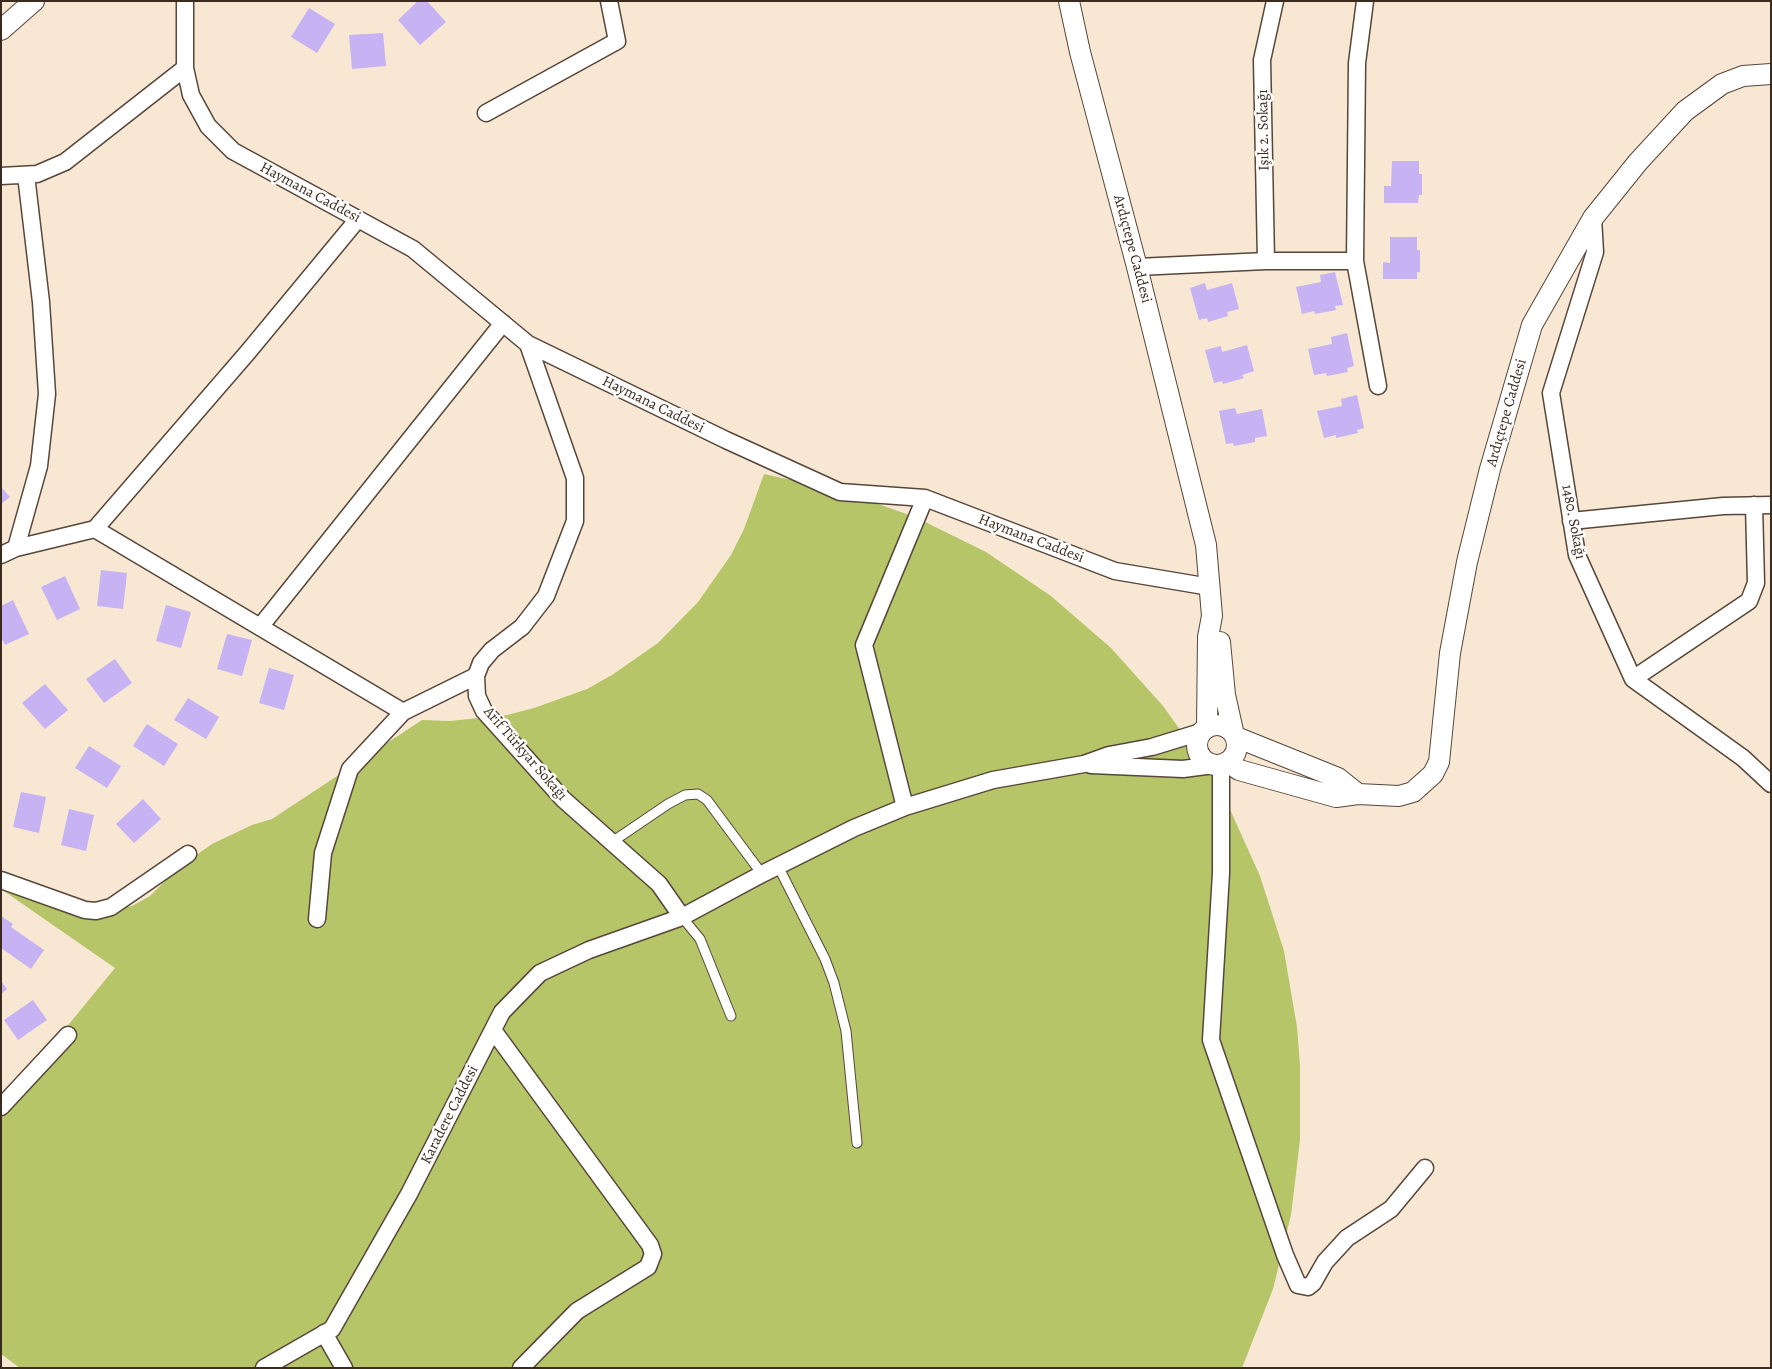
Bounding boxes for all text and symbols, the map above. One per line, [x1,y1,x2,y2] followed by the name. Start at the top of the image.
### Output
[1254,89,1274,171] street label: Işık 2. Sokağı
[257,159,363,227] street label: Haymana Caddesi
[1109,193,1155,305] street label: Ardıçtepe Caddesi
[1483,357,1531,469] street label: Ardıçtepe Caddesi
[599,372,707,438] street label: Haymana Caddesi
[1557,483,1589,561] street label: 1480. Sokağı
[976,511,1086,567] street label: Haymana Caddesi
[479,703,571,805] street label: Arif Türkyar Sokağı
[417,1063,483,1167] street label: Karadere Caddesi

